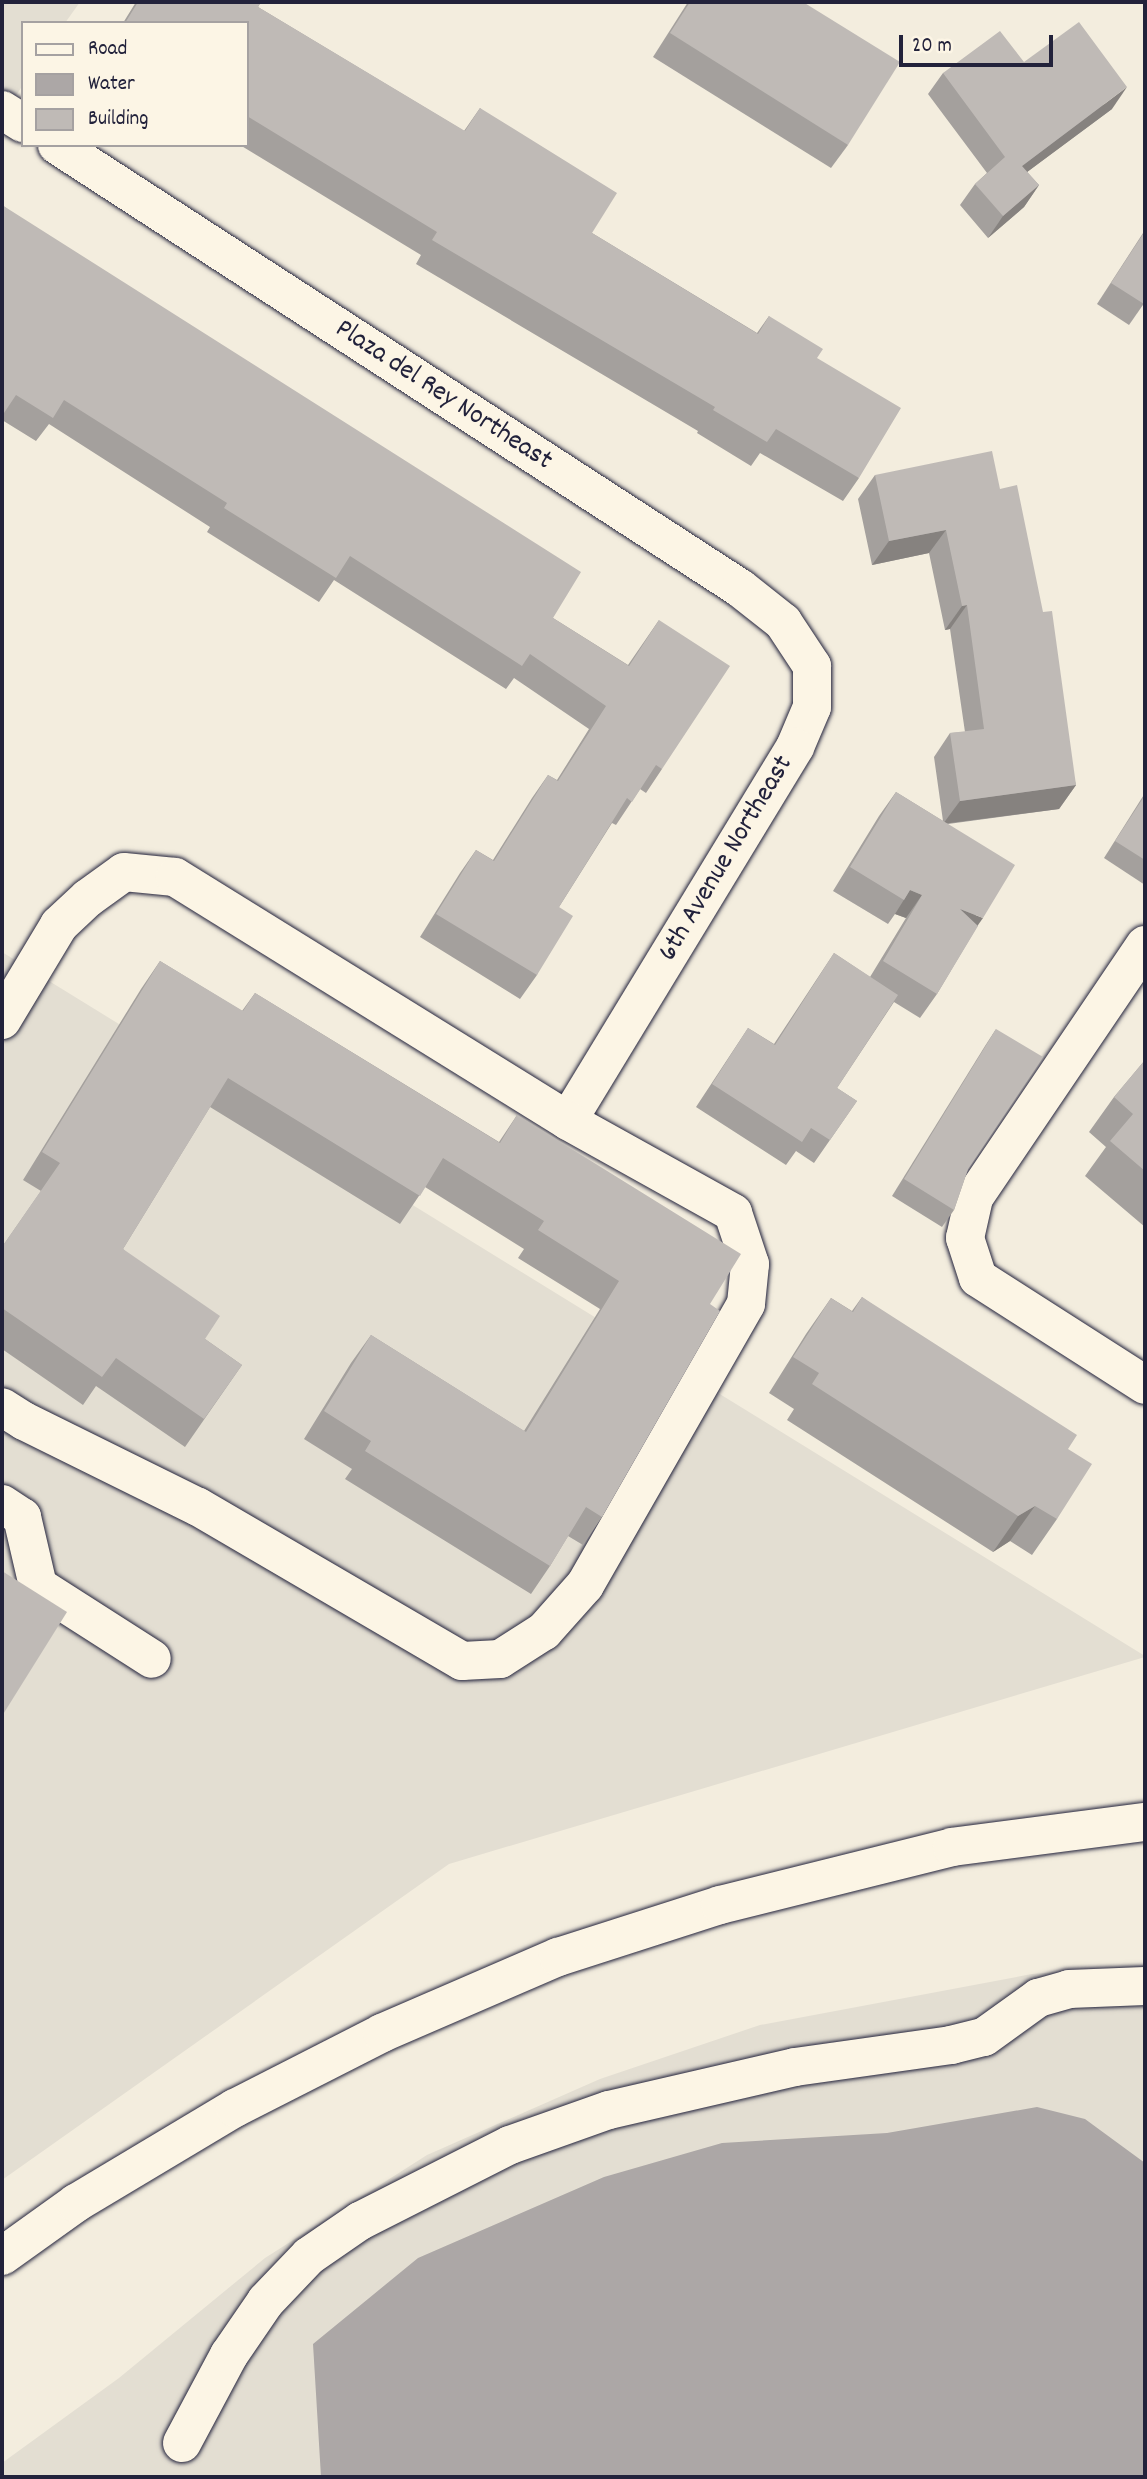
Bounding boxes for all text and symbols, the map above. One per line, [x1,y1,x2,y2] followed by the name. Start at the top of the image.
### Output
[21,21,248,147] legend
[902,21,1056,65] scale bar
[912,32,952,62] text: 20 m
[88,35,127,65] text: Road
[88,70,135,100] text: Water
[88,105,148,135] text: Building
[328,313,558,479] street label: Plaza del Rey Northeast
[652,750,802,968] street label: 6th Avenue Northeast

